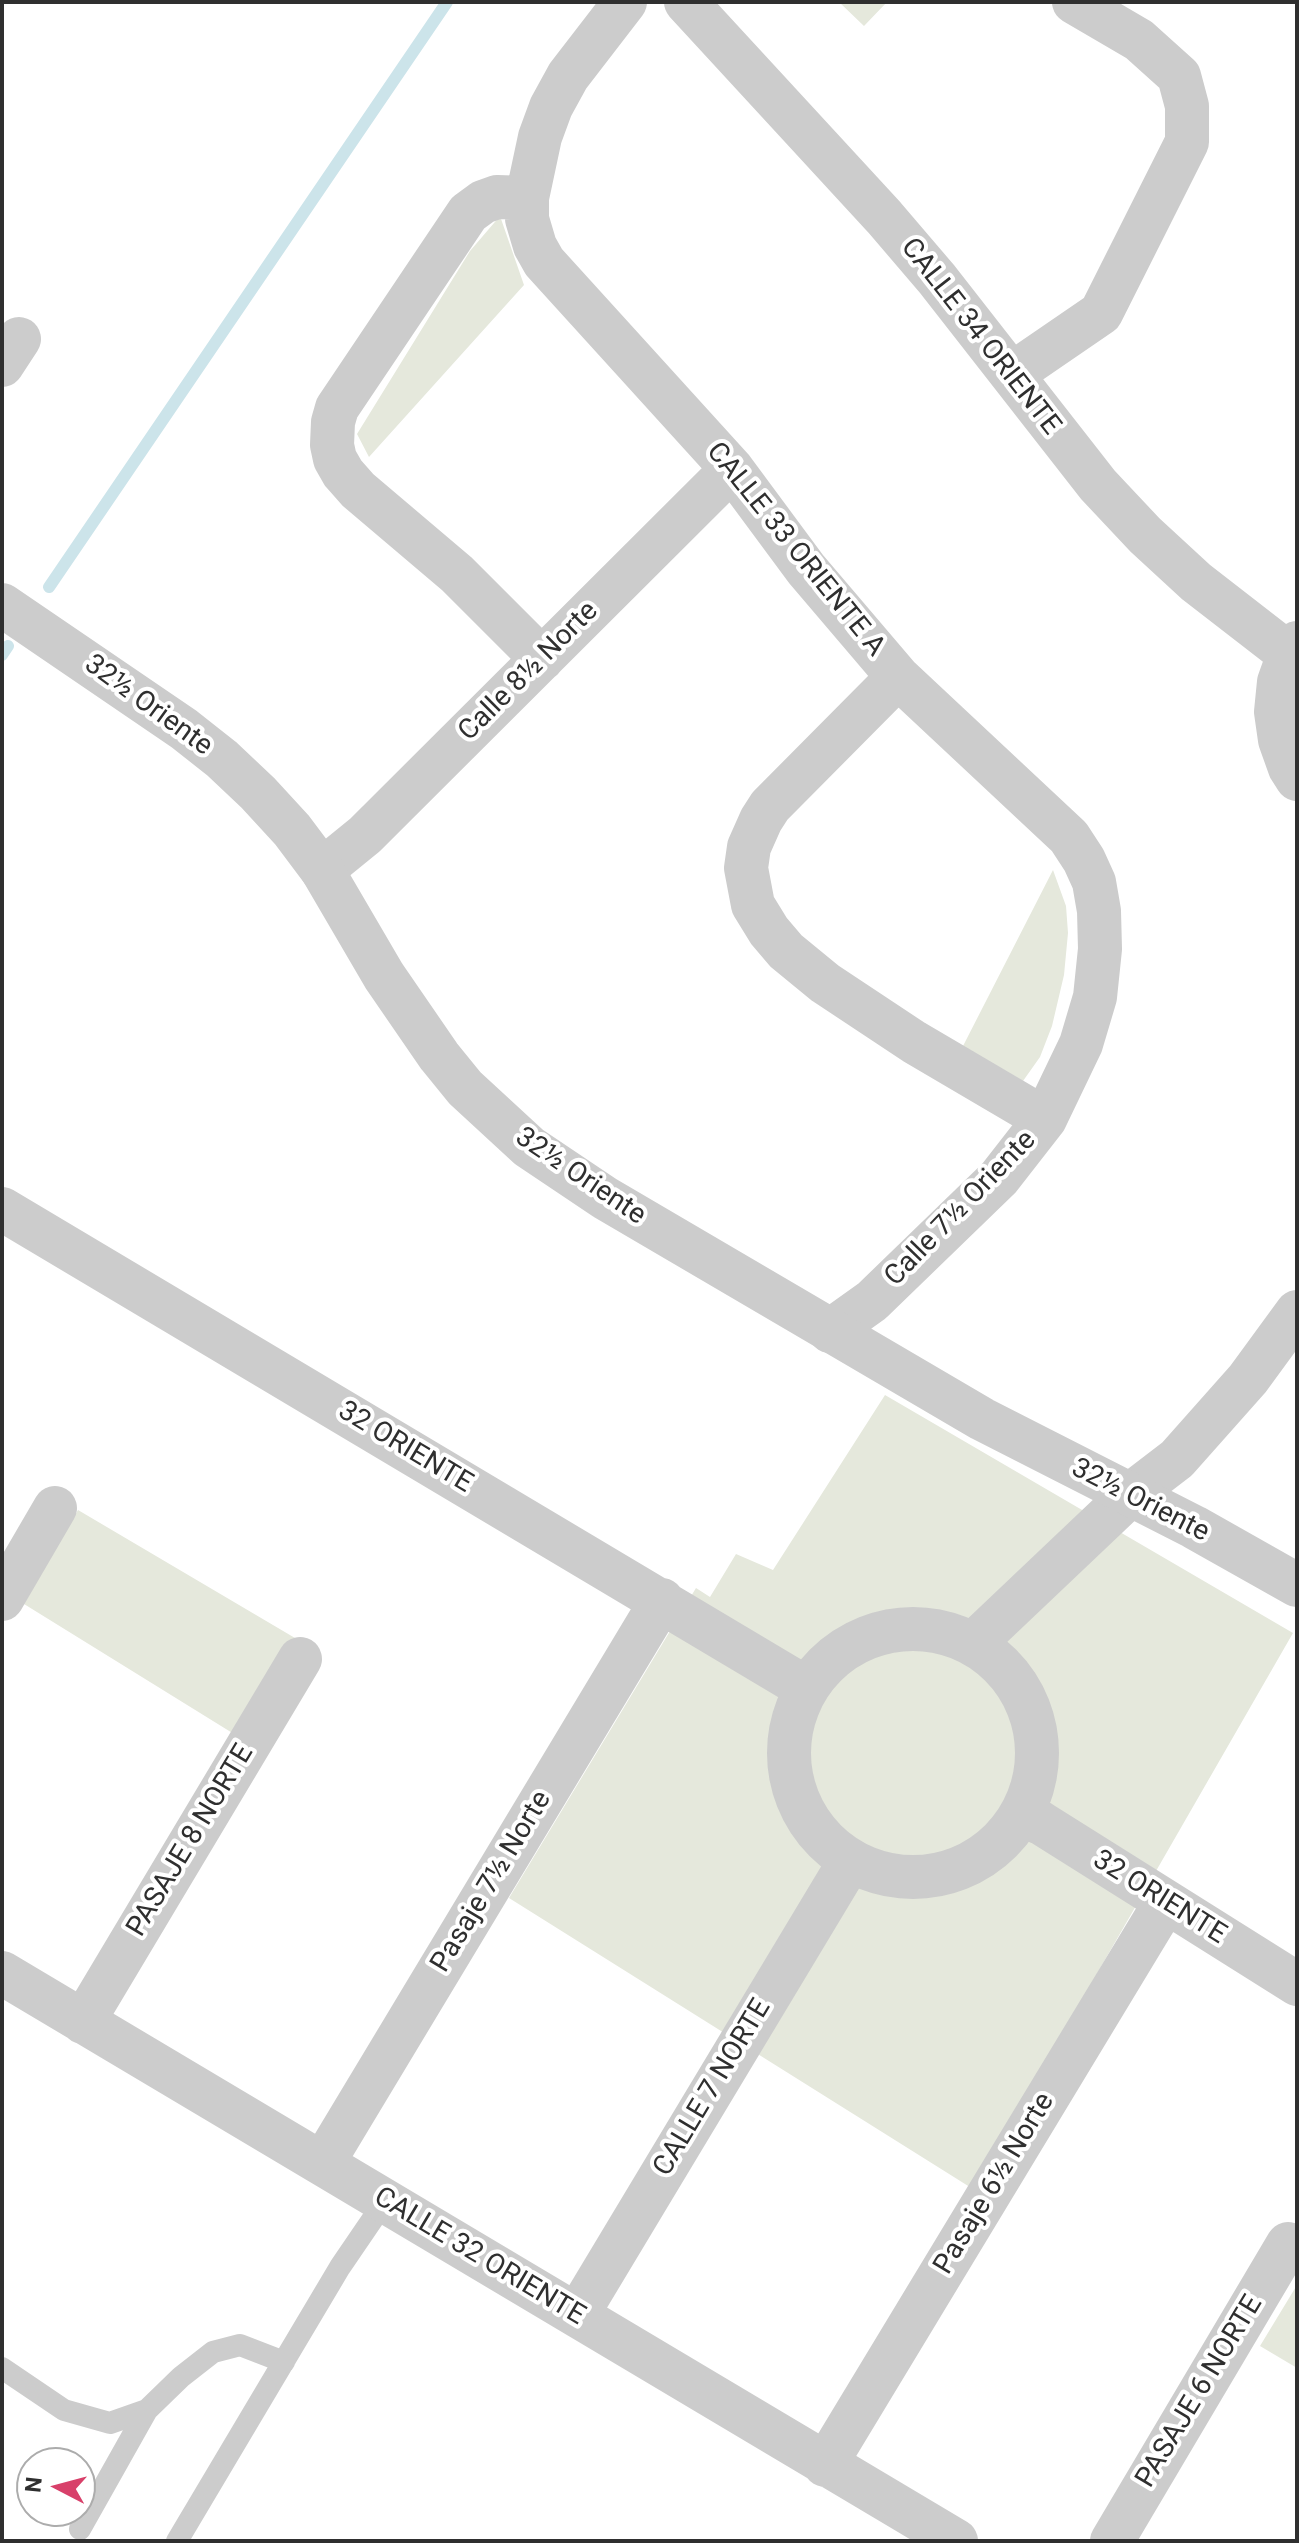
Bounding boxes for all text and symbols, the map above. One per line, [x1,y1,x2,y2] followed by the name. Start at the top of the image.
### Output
[893,232,1067,442] street label: CALLE 34 ORIENTE
[698,436,892,664] street label: CALLE 33 ORIENTE A
[452,595,606,749] street label: Calle 8½ Norte
[77,648,219,764] street label: 32½ Oriente
[508,1121,652,1233] street label: 32½ Oriente
[878,1124,1044,1294] street label: Calle 7½ Oriente
[332,1395,478,1501] street label: 32 ORIENTE
[1066,1452,1214,1550] street label: 32½ Oriente
[120,1739,262,1943] street label: PASAJE 8 NORTE
[425,1785,559,1979] street label: Pasaje 7½ Norte
[1086,1844,1232,1952] street label: 32 ORIENTE
[647,1994,779,2182] street label: CALLE 7 NORTE
[928,2087,1062,2281] street label: Pasaje 6½ Norte
[367,2181,591,2333] street label: CALLE 32 ORIENTE
[1129,2290,1271,2494] street label: PASAJE 6 NORTE
[16,2447,96,2527] north arrow
[20,2476,47,2494] text: N

